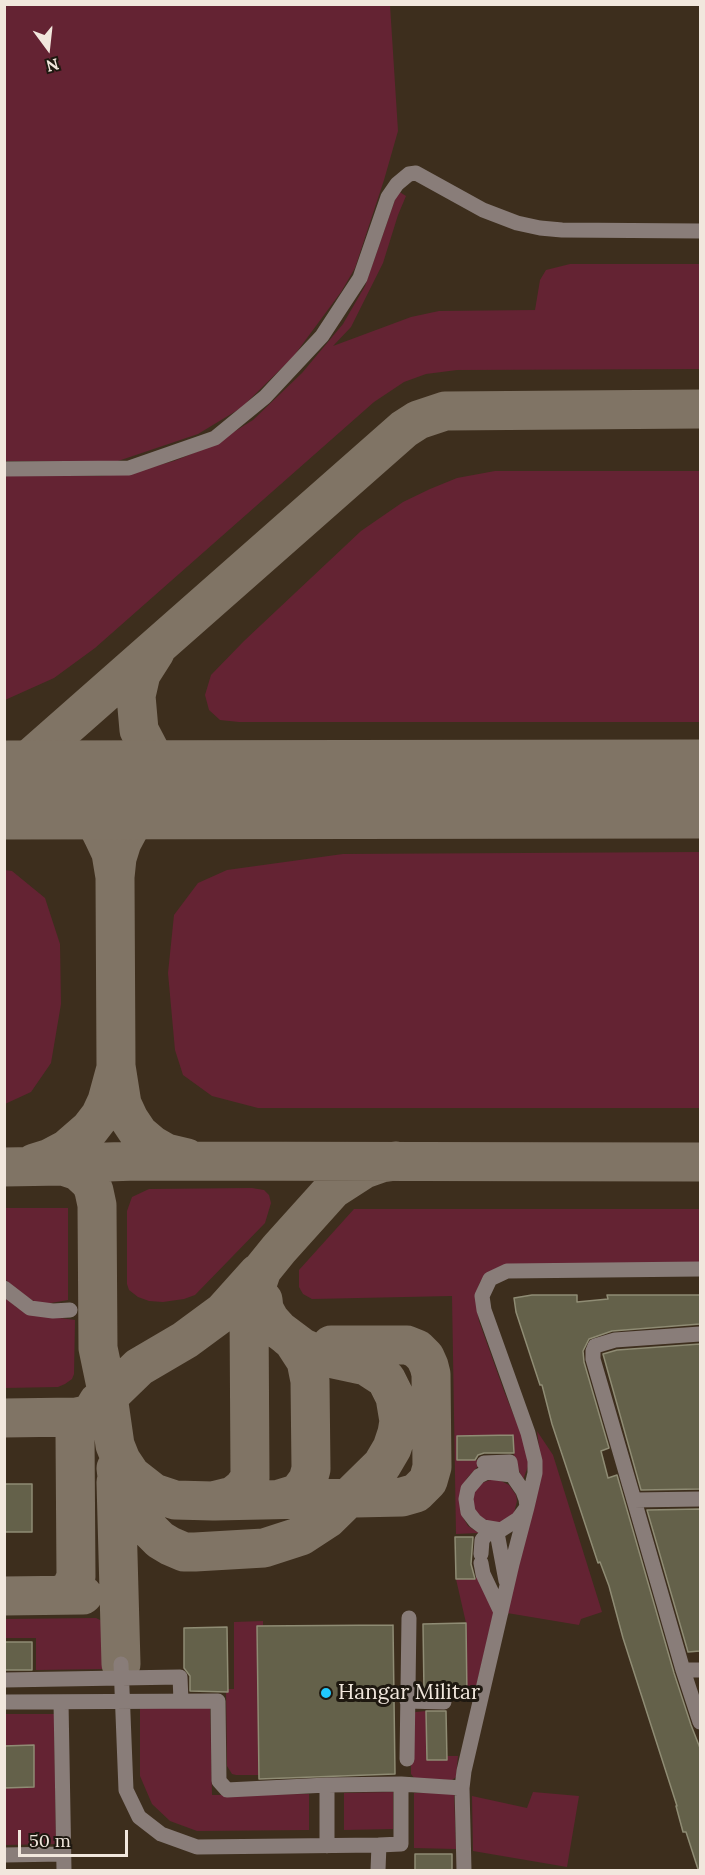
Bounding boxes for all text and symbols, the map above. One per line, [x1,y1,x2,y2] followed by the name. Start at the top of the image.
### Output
[18,18,78,78] north arrow
[44,54,61,77] text: N
[338,1680,480,1706] place label: Hangar Militar
[319,1686,333,1700] marker: Hangar Militar
[21,1818,130,1856] scale bar
[29,1829,71,1852] text: 50 m

